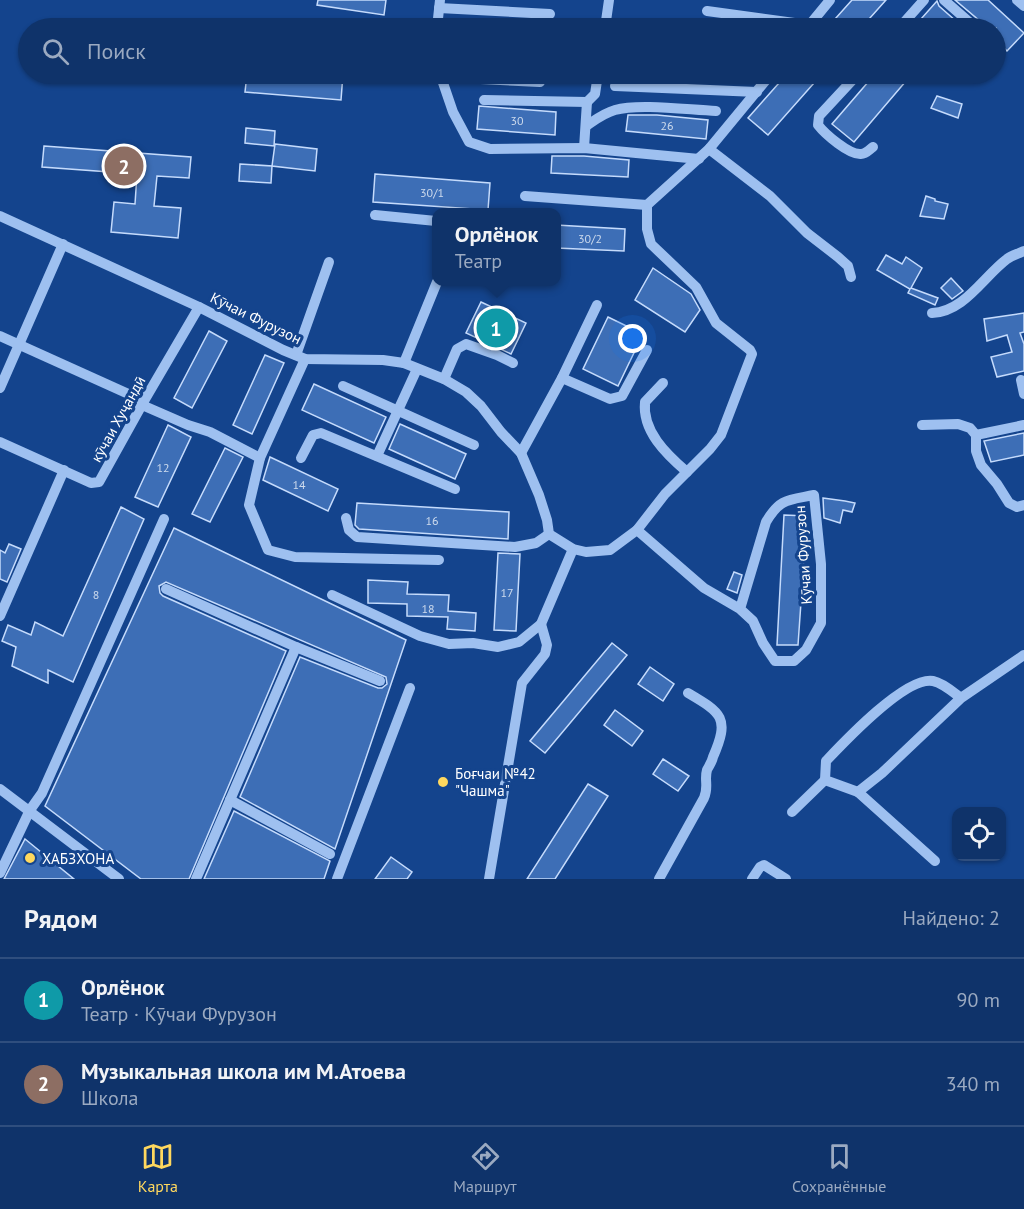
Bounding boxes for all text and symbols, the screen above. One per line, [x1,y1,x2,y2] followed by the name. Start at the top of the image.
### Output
[18,18,1006,84] search box
[39,35,72,68] icon: search
[87,37,146,65] text: Поиск
[510,113,524,128] house number: 30
[660,118,674,133] house number: 26
[104,144,144,188] pin: 2
[420,185,444,200] house number: 30/1
[432,208,561,286] popup
[455,220,538,248] text: Орлёнок
[578,231,602,246] house number: 30/2
[455,248,502,274] text: Театр
[207,288,305,348] street label: Кӯчаи Фурузон
[476,306,516,350] pin: 1
[618,324,647,353] your location
[86,373,150,465] street label: кӯчаи Хуҷандӣ
[156,460,170,475] house number: 12
[292,477,306,492] house number: 14
[790,505,816,605] street label: Кӯчаи Фурузон
[425,513,439,528] house number: 16
[500,585,514,600] house number: 17
[93,587,99,602] house number: 8
[421,601,435,616] house number: 18
[455,764,536,800] place label: Боғчаи №42 "Чашма"
[436,775,450,789] marker: Боғчаи №42 "Чашма"
[952,807,1006,861] map controls
[952,807,1006,861] button: locate
[42,849,114,868] place label: ХАБЗХОНА
[23,851,37,865] marker: ХАБЗХОНА
[24,902,98,935] text: Рядом
[903,905,1000,931] text: Найдено: 2
[81,973,165,1001] text: Орлёнок
[38,987,49,1013] text: 1
[957,987,1000,1013] text: 90 m
[81,1001,277,1027] text: Театр · Кӯчаи Фурузон
[81,1057,406,1085] text: Музыкальная школа им М.Атоева
[38,1071,49,1097] text: 2
[946,1071,1000,1097] text: 340 m
[81,1085,138,1111] text: Школа
[138,1140,178,1196] tab: Карта
[453,1140,517,1196] tab: Маршрут
[792,1140,886,1196] tab: Сохранённые

